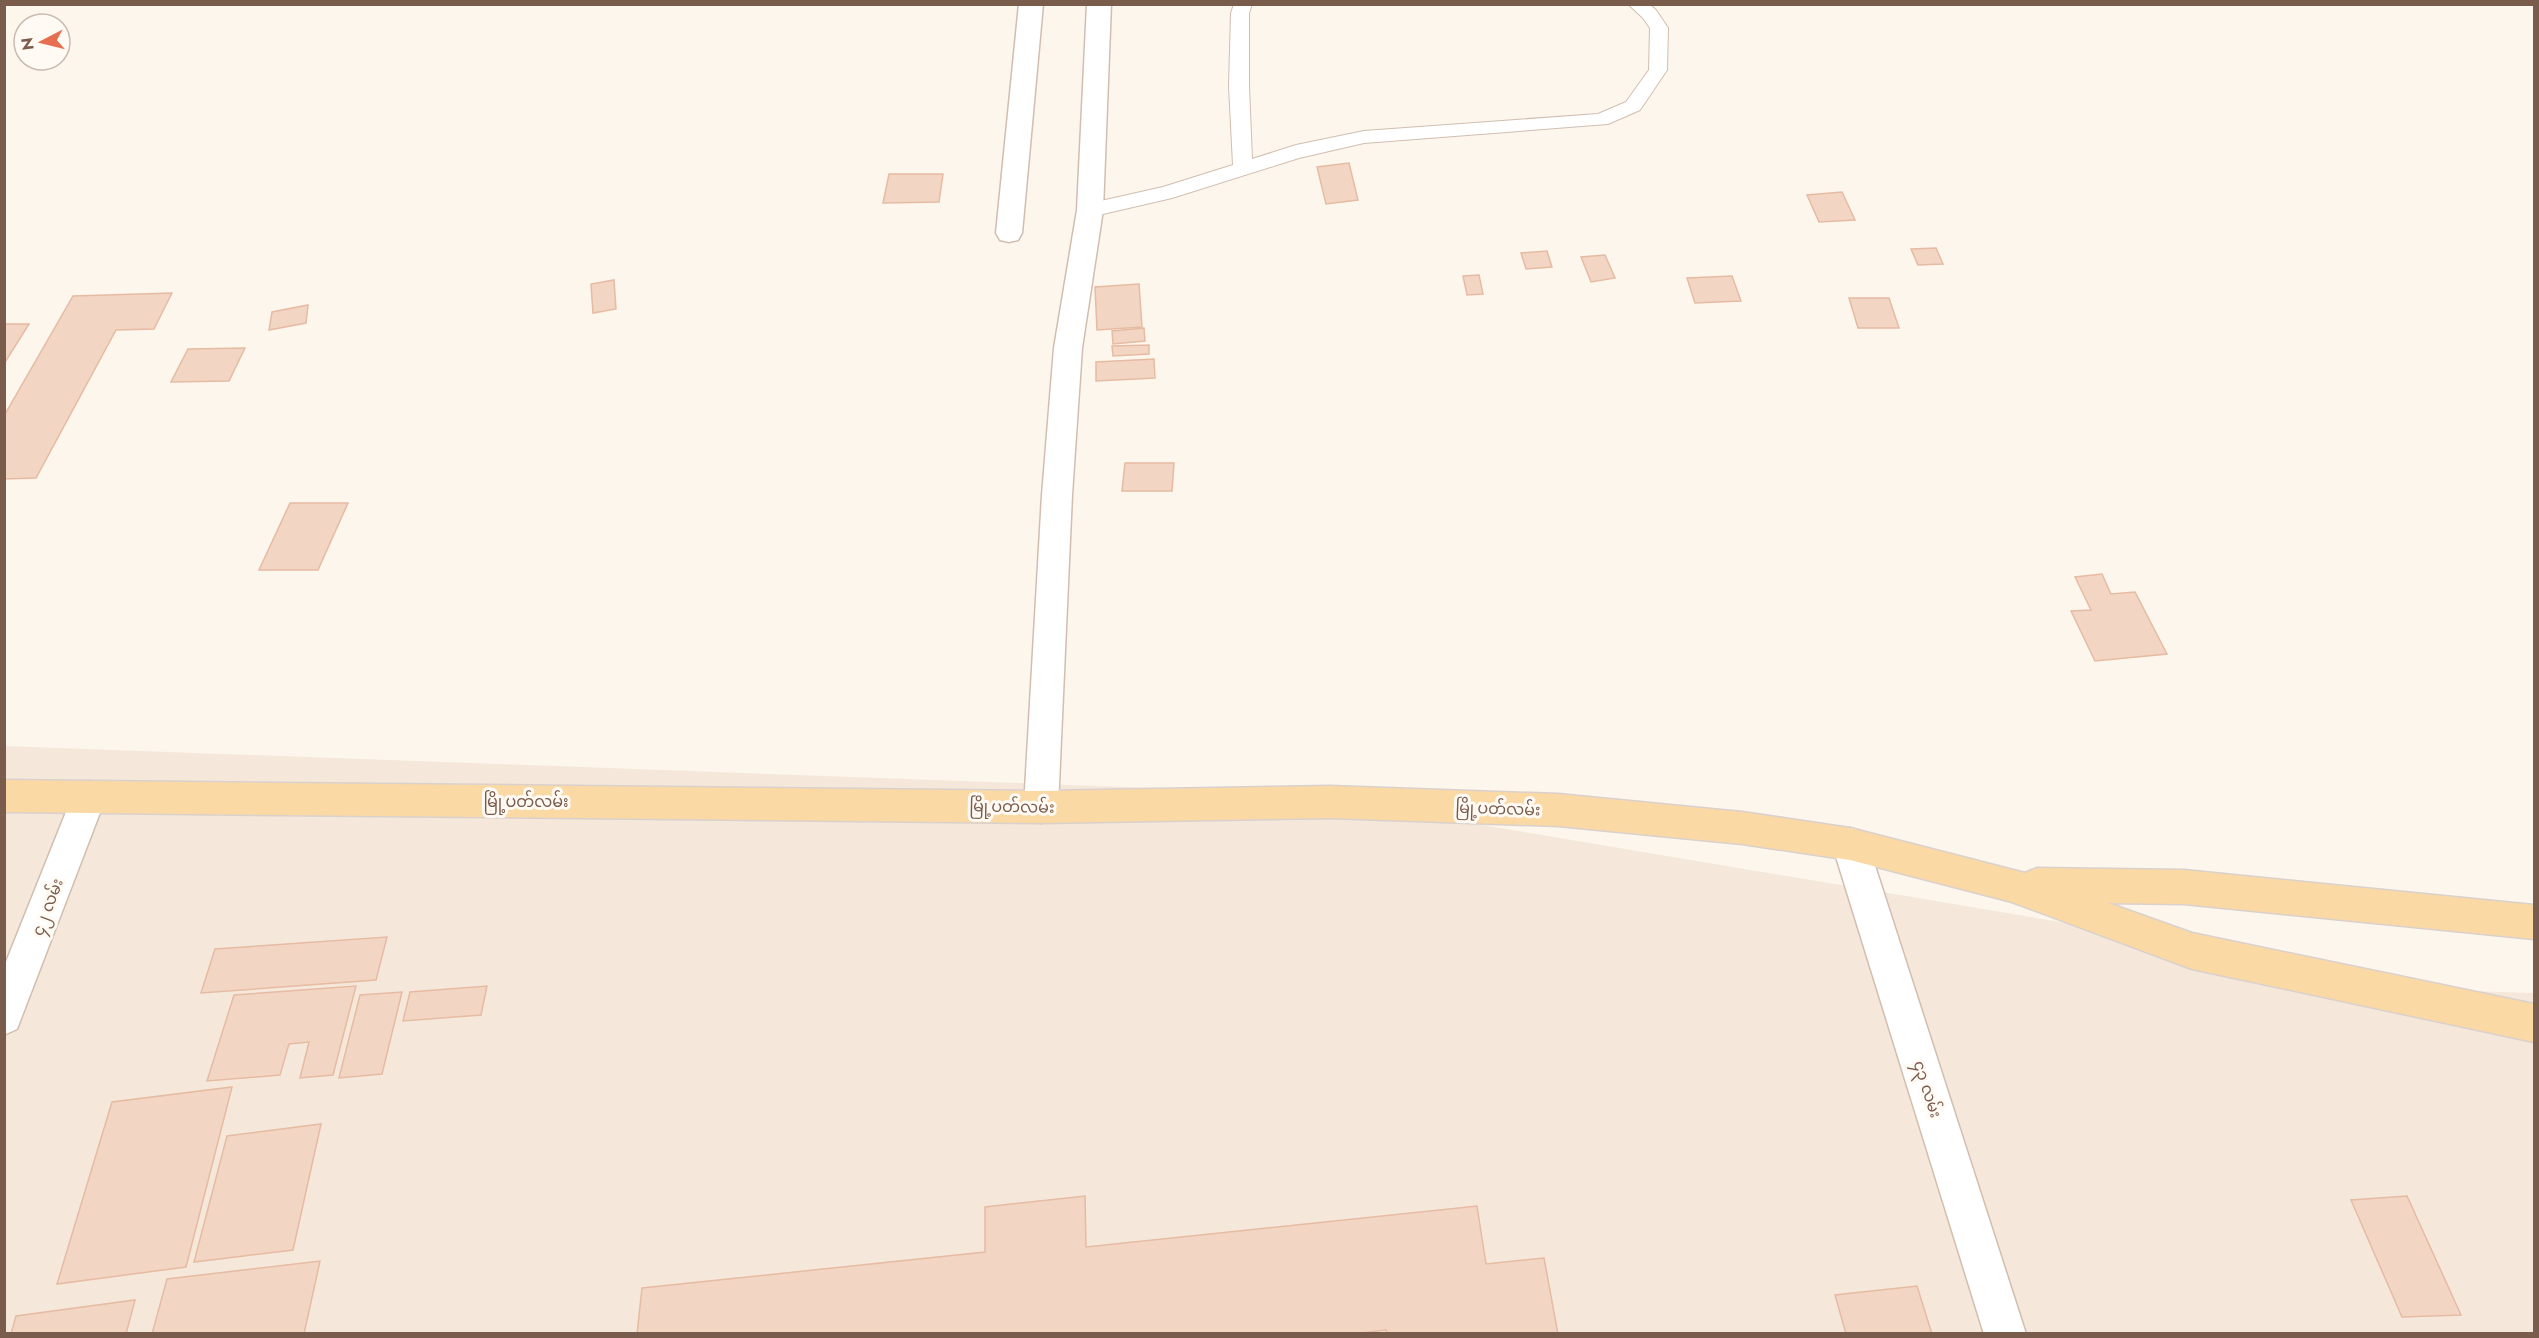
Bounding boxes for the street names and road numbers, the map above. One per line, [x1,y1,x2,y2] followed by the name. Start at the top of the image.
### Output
[483,790,569,815] street label: မြို့ပတ်လမ်း
[969,794,1055,821] street label: မြို့ပတ်လမ်း
[1455,796,1541,823] street label: မြို့ပတ်လမ်း
[26,875,71,940] street label: ၄၂ လမ်း
[1906,1058,1948,1121] street label: ၄၃ လမ်း

